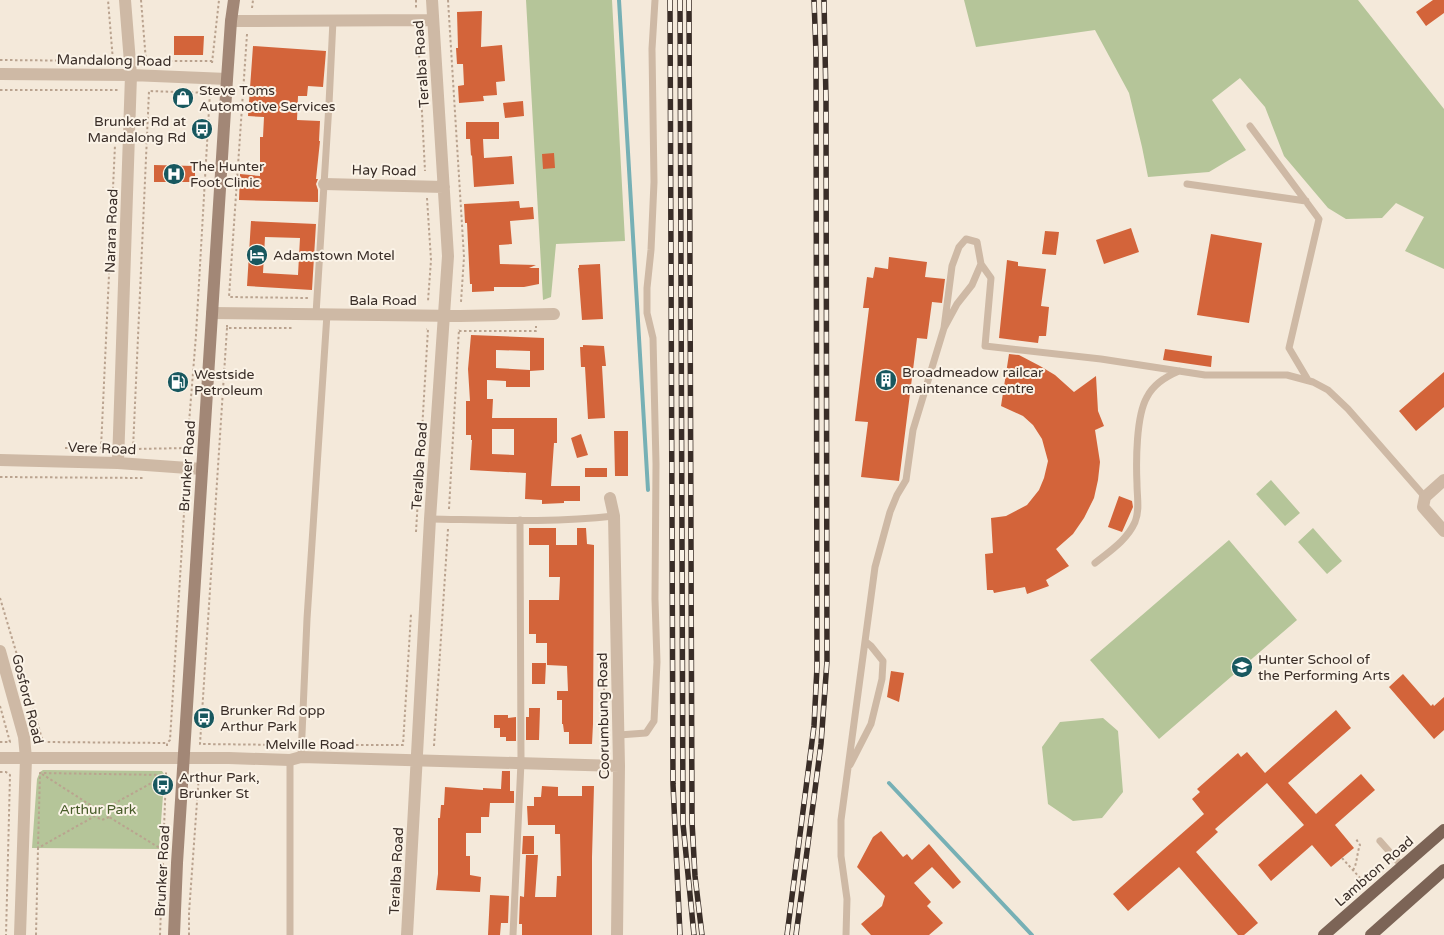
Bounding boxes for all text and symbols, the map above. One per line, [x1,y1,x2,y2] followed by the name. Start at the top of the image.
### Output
[410,20,433,108] street label: Teralba Road
[56,51,172,70] street label: Mandalong Road
[199,82,336,115] place label: Steve Toms Automotive Services
[171,86,195,110] shop icon: Steve Toms Automotive Services
[88,113,187,146] place label: Brunker Rd at Mandalong Rd
[190,117,214,141] bus stop icon: Brunker Rd at Mandalong Rd
[190,158,265,191] place label: The Hunter Foot Clinic
[352,161,416,180] street label: Hay Road
[162,162,186,186] hospital icon: The Hunter Foot Clinic
[102,189,121,273] street label: Narara Road
[245,243,269,267] hotel icon: Adamstown Motel
[273,247,395,264] place label: Adamstown Motel
[349,292,417,309] street label: Bala Road
[902,364,1044,397] place label: Broadmeadow railcar maintenance centre
[194,366,263,399] place label: Westside Petroleum
[874,368,898,392] building icon: Broadmeadow railcar maintenance centre
[166,370,190,394] fuel station icon: Westside Petroleum
[176,420,199,512] street label: Brunker Road
[408,422,431,510] street label: Teralba Road
[67,439,137,458] street label: Vere Road
[1258,651,1390,684] place label: Hunter School of the Performing Arts
[8,652,47,746] street label: Gosford Road
[594,652,613,780] street label: Coorumbung Road
[1230,655,1254,679] school or university icon: Hunter School of the Performing Arts
[220,702,325,735] place label: Brunker Rd opp Arthur Park
[192,706,216,730] bus stop icon: Brunker Rd opp Arthur Park
[265,736,355,753] street label: Melville Road
[179,769,260,802] place label: Arthur Park, Brunker St
[151,773,175,797] bus stop icon: Arthur Park, Brunker St
[60,801,137,818] park label: Arthur Park
[152,825,173,917] street label: Brunker Road
[386,827,407,915] street label: Teralba Road
[1332,833,1417,910] street label: Lambton Road

